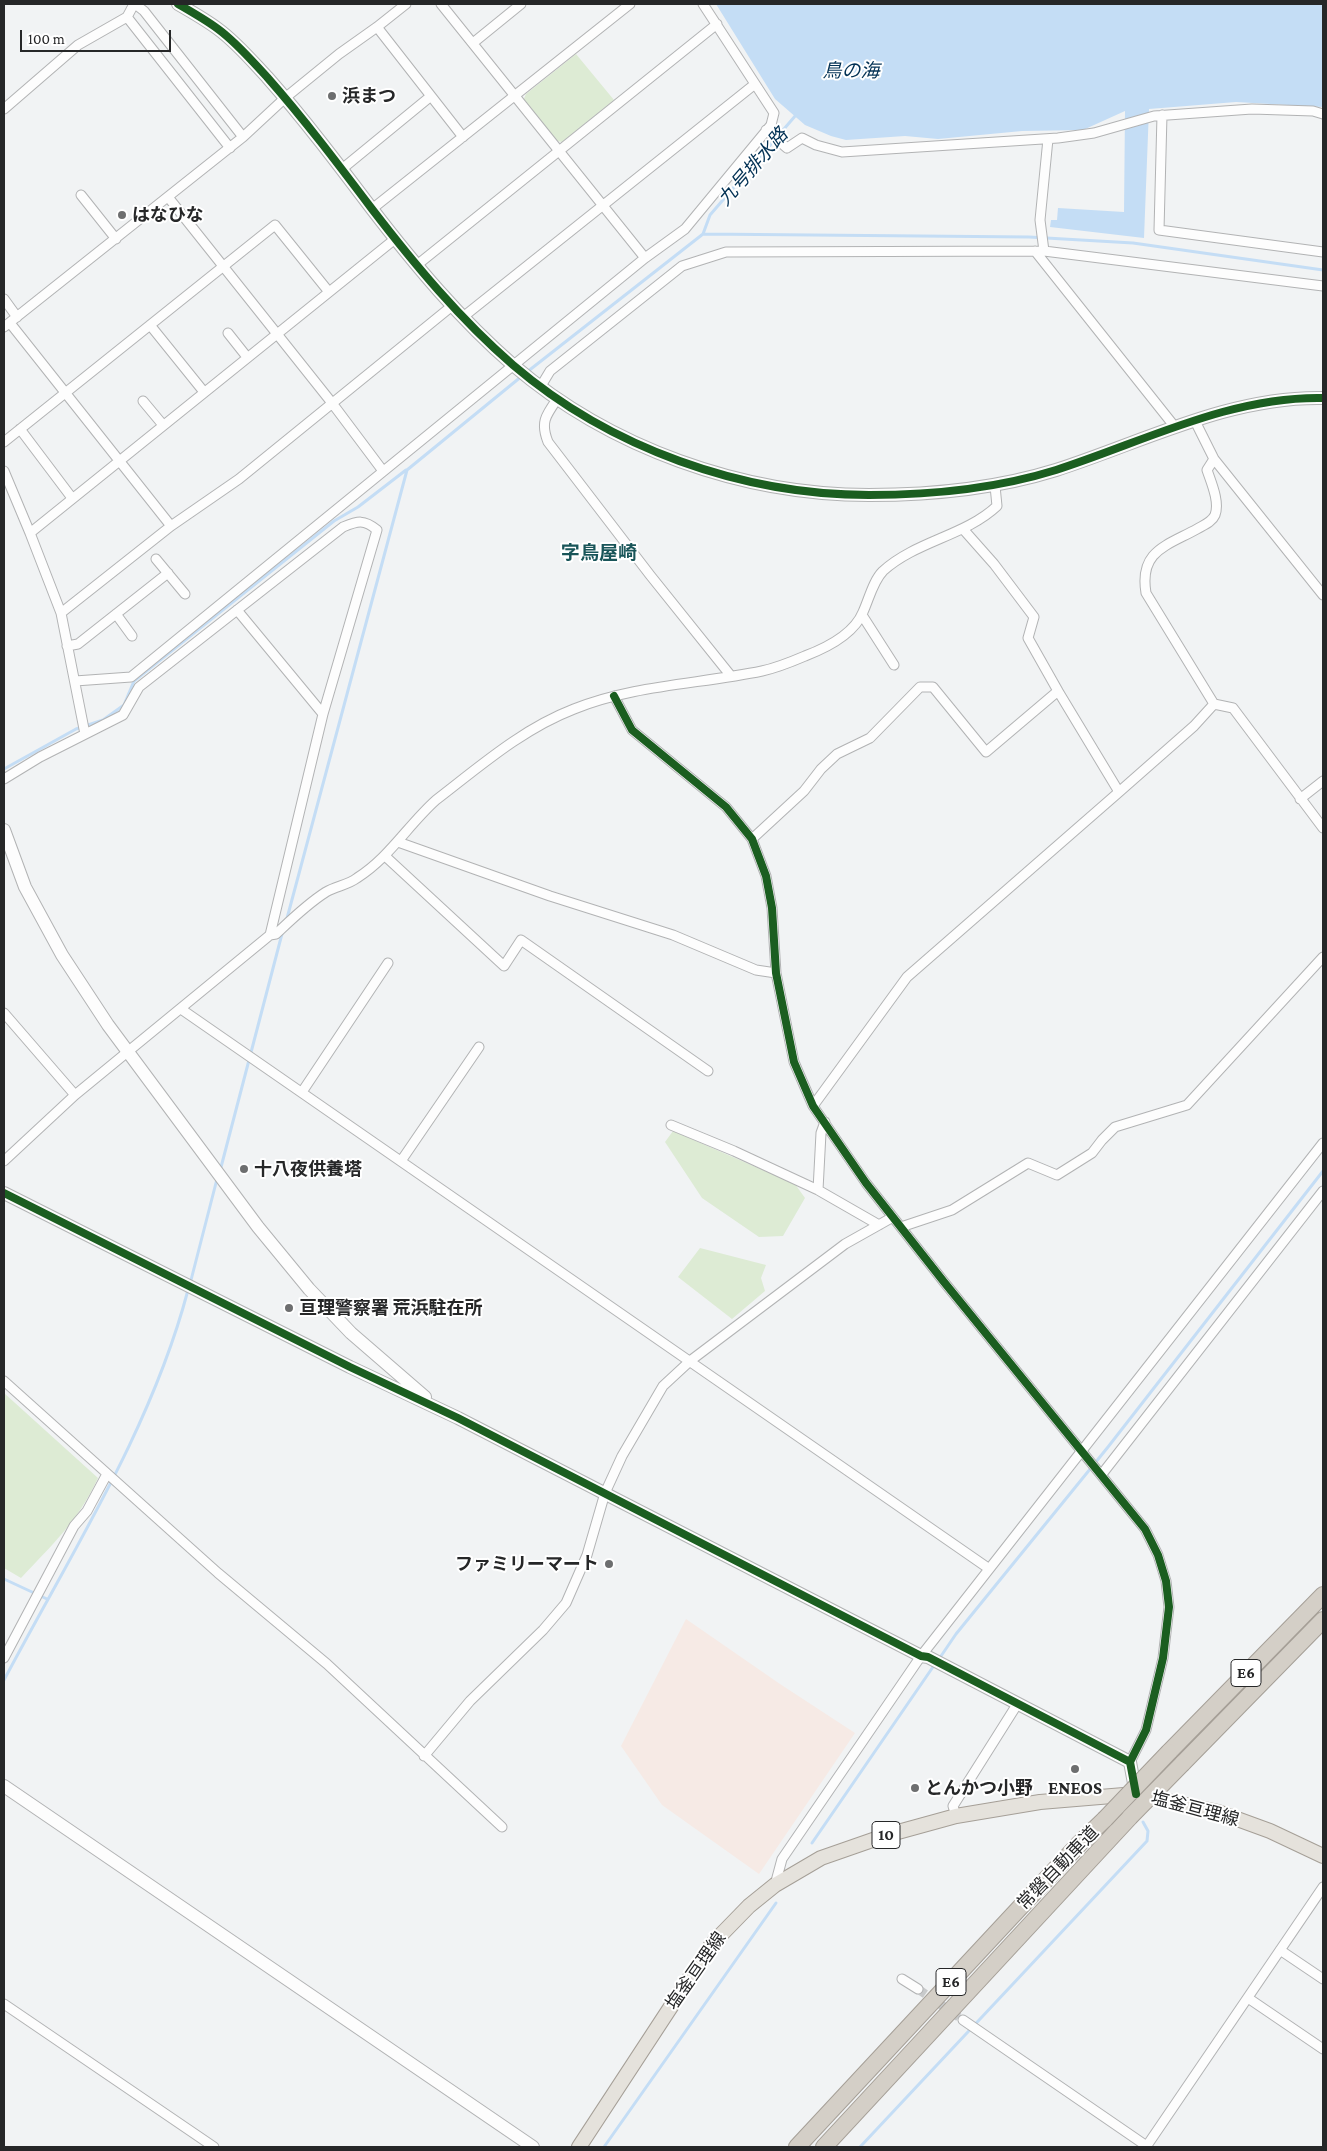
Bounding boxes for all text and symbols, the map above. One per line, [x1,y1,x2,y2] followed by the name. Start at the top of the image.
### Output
[22,20,174,52] scale bar
[28,31,65,47] text: 100 m
[823,60,879,82] water label: 鳥の海
[342,85,396,107] place label: 浜まつ
[326,90,338,102] marker: 浜まつ
[713,124,793,210] water label: 九号排水路
[132,204,204,226] place label: はなひな
[116,209,128,221] marker: はなひな
[561,542,637,564] district label: 字鳥屋崎
[254,1158,362,1180] place label: 十八夜供養塔
[238,1163,250,1175] marker: 十八夜供養塔
[299,1297,482,1319] place label: 亘理警察署 荒浜駐在所
[283,1302,295,1314] marker: 亘理警察署 荒浜駐在所
[455,1553,599,1575] place label: ファミリーマート
[603,1558,615,1570] marker: ファミリーマート
[1231,1660,1261,1686] road number: E6
[1069,1763,1081,1775] marker: ENEOS
[925,1777,1033,1799] place label: とんかつ小野
[1048,1777,1102,1799] place label: ENEOS
[909,1782,921,1794] marker: とんかつ小野
[1149,1787,1241,1831] street label: 塩釜亘理線
[872,1822,900,1848] road number: 10
[1013,1822,1103,1914] street label: 常磐自動車道
[661,1928,731,2014] street label: 塩釜亘理線
[936,1968,966,1995] road number: E6

